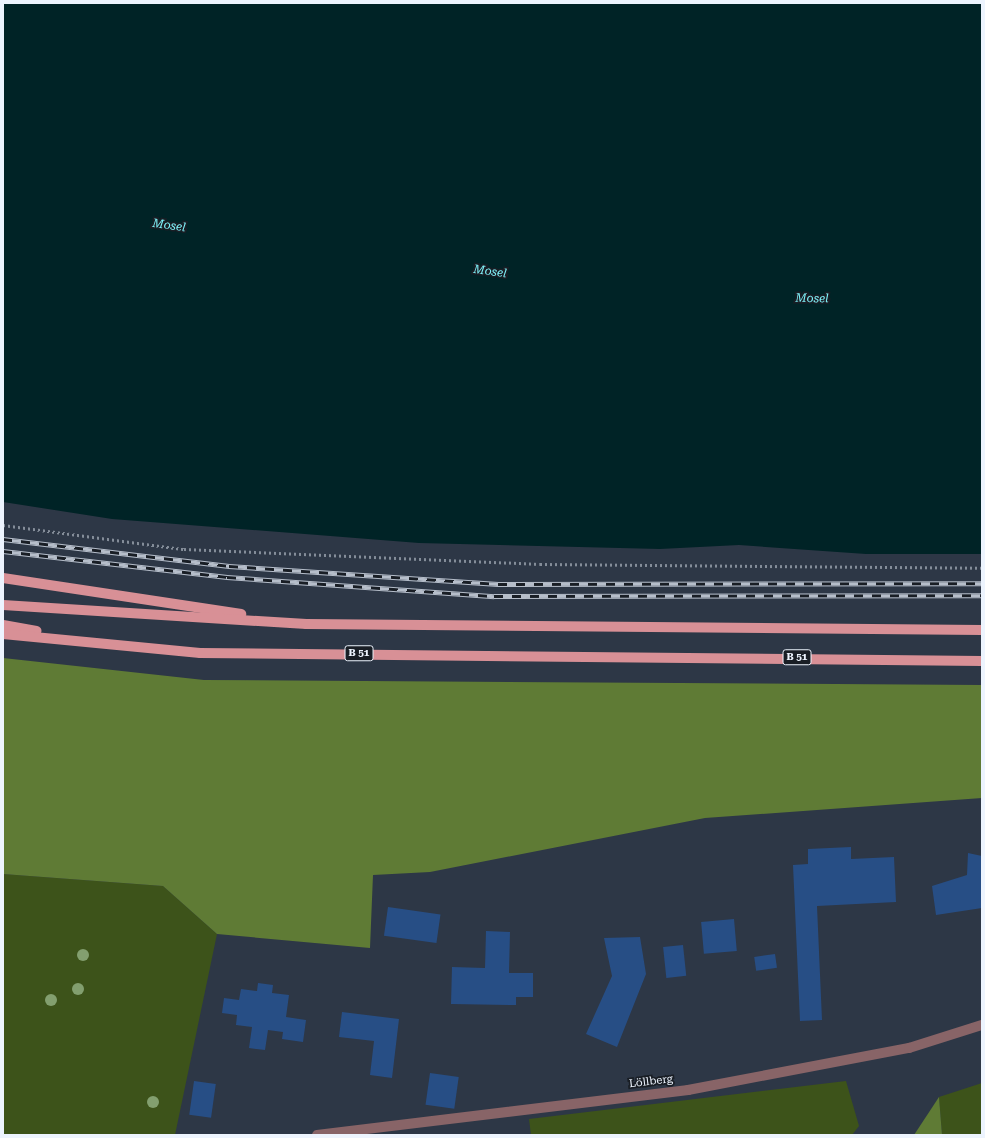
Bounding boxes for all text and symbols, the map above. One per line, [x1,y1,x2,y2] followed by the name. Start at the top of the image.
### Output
[151,217,187,235] water label: Mosel
[472,263,508,281] water label: Mosel
[795,292,829,306] water label: Mosel
[344,645,374,661] road number: B 51
[782,649,812,665] road number: B 51
[628,1073,674,1091] street label: Löllberg

